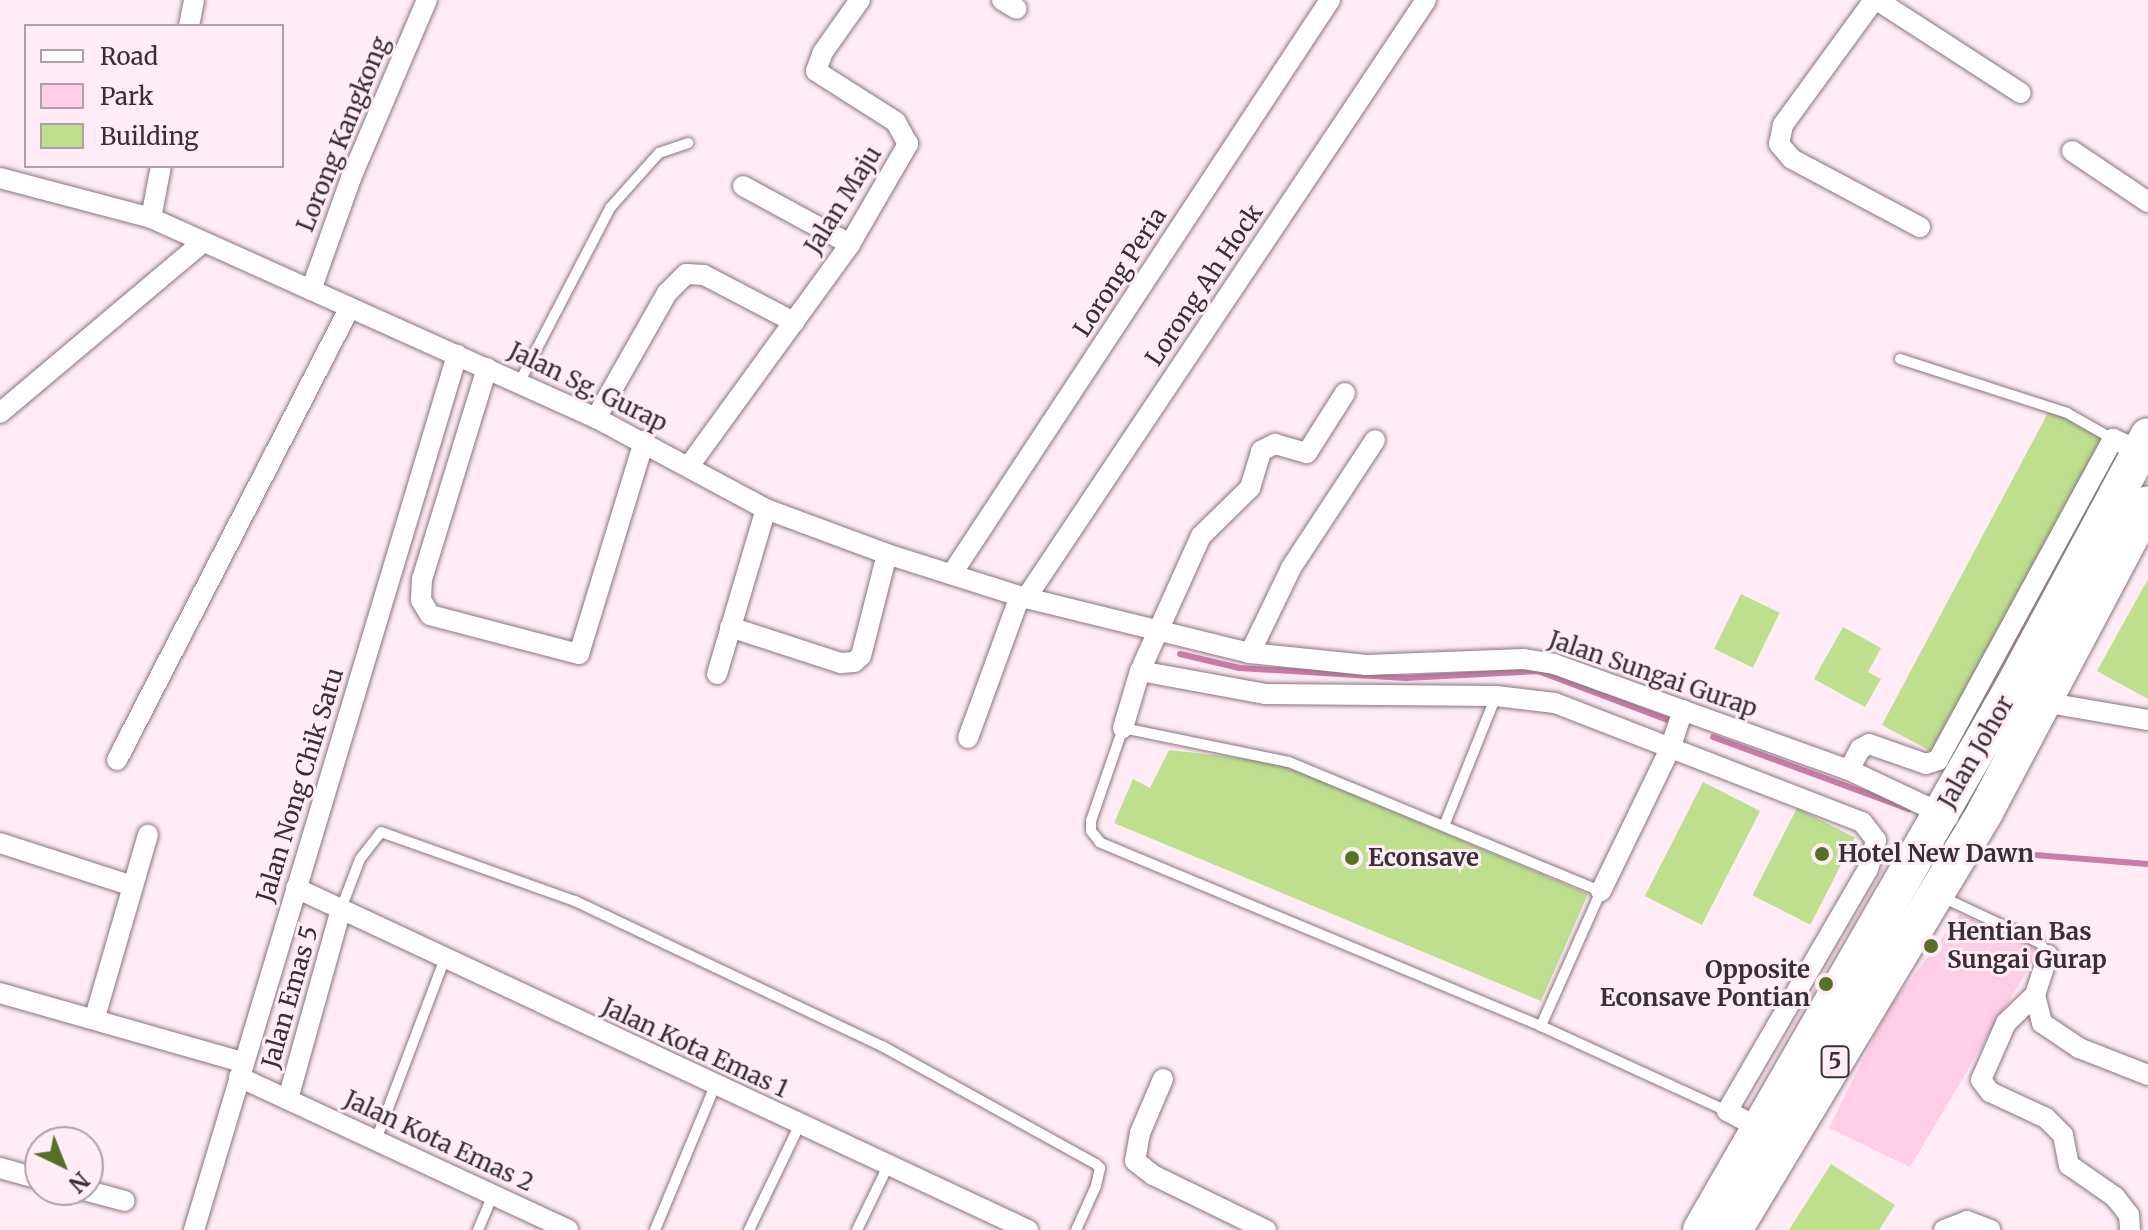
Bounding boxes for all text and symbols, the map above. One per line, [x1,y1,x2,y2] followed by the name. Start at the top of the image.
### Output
[24,24,284,168] legend
[291,32,395,236] street label: Lorong Kangkong
[100,41,158,72] text: Road
[100,81,153,112] text: Park
[100,121,199,152] text: Building
[799,141,887,259] street label: Jalan Maju
[1139,199,1269,371] street label: Lorong Ah Hock
[1068,202,1172,342] street label: Lorong Peria
[504,336,672,438] street label: Jalan Sg. Gurap
[1545,625,1761,723] street label: Jalan Sungai Gurap
[251,664,349,906] street label: Jalan Nong Chik Satu
[1932,690,2020,814] street label: Jalan Johor
[1838,840,2034,868] place label: Hotel New Dawn
[1368,844,1479,872] place label: Econsave
[1813,845,1831,863] marker: Hotel New Dawn
[1343,849,1361,867] marker: Econsave
[1947,918,2107,974] place label: Hentian Bas Sungai Gurap
[256,923,324,1071] street label: Jalan Emas 5
[1922,937,1940,955] marker: Hentian Bas Sungai Gurap
[1600,956,1810,1012] place label: Opposite Econsave Pontian
[1817,975,1835,993] marker: Opposite Econsave Pontian
[597,992,793,1104] street label: Jalan Kota Emas 1
[1819,1044,1851,1080] road number: 5
[340,1084,538,1198] street label: Jalan Kota Emas 2
[24,1126,104,1206] north arrow
[63,1166,95,1198] text: N

